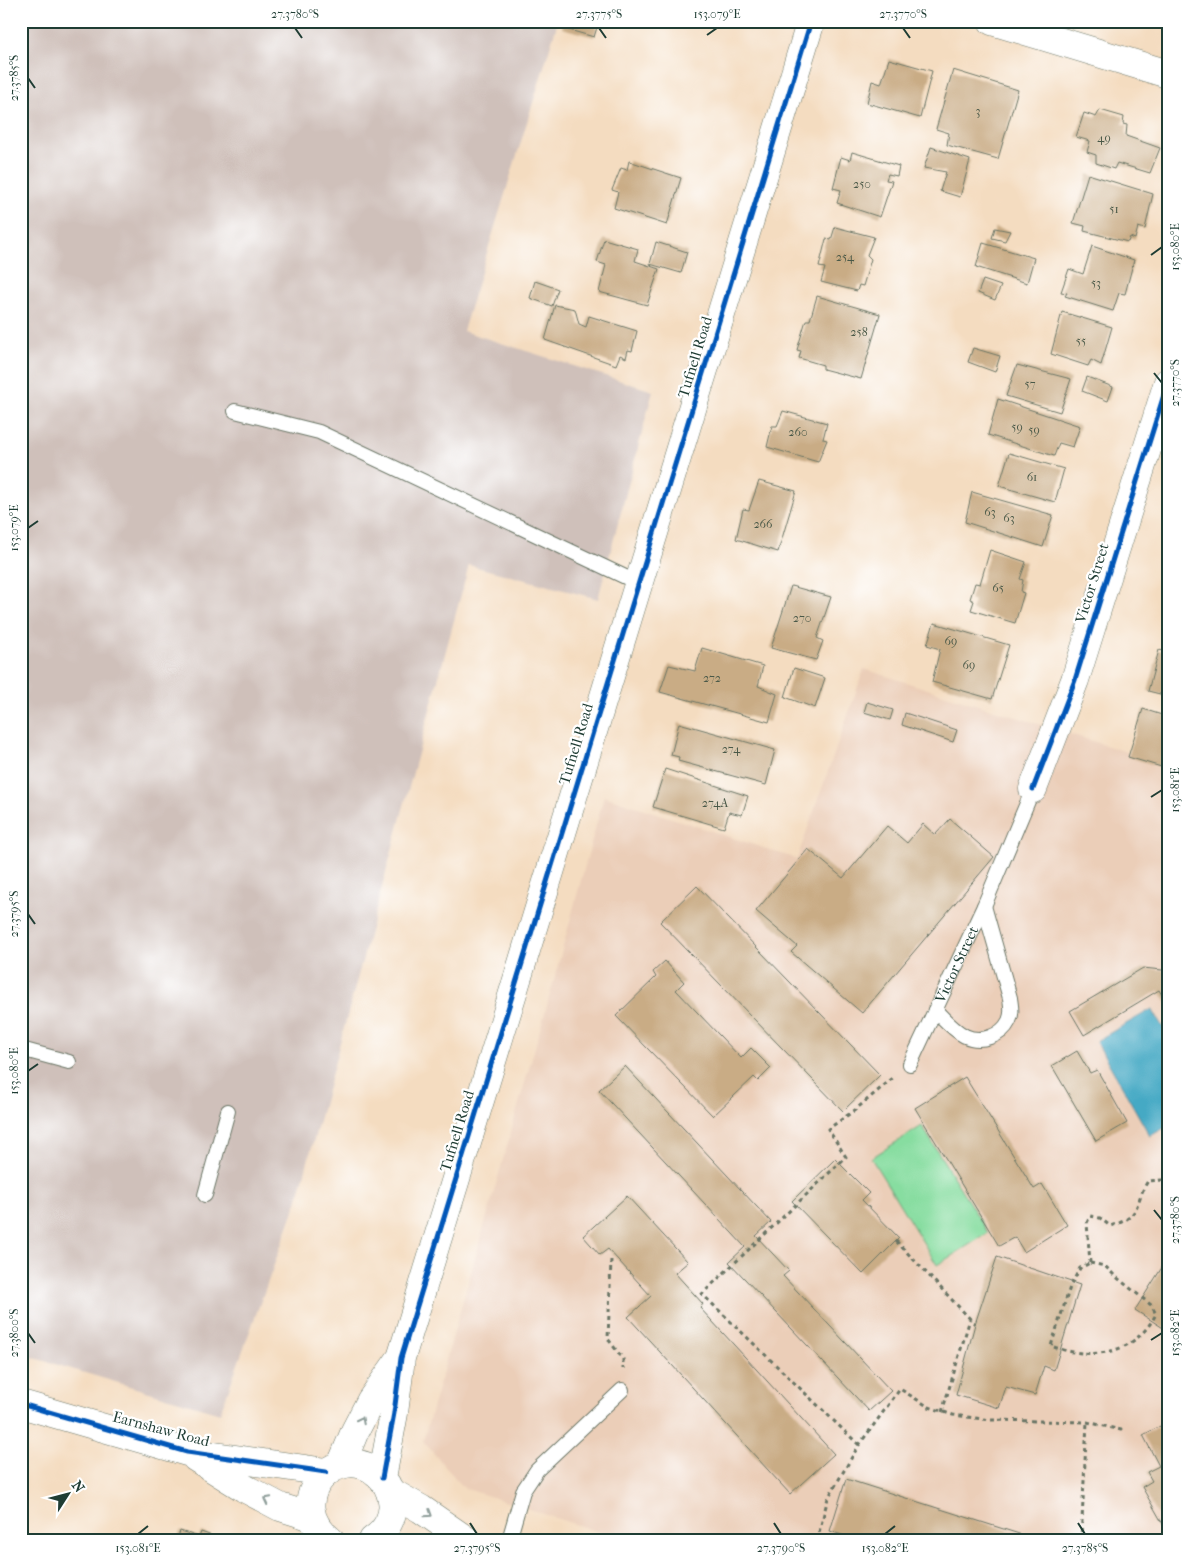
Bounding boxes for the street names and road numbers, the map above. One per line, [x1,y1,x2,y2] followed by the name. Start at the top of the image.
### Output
[674,313,716,400] street label: Tufnell Road
[1071,540,1113,626] street label: Victor Street
[555,700,597,787] street label: Tufnell Road
[931,923,983,1007] street label: Victor Street
[436,1087,478,1174] street label: Tufnell Road
[111,1407,212,1451] street label: Earnshaw Road

